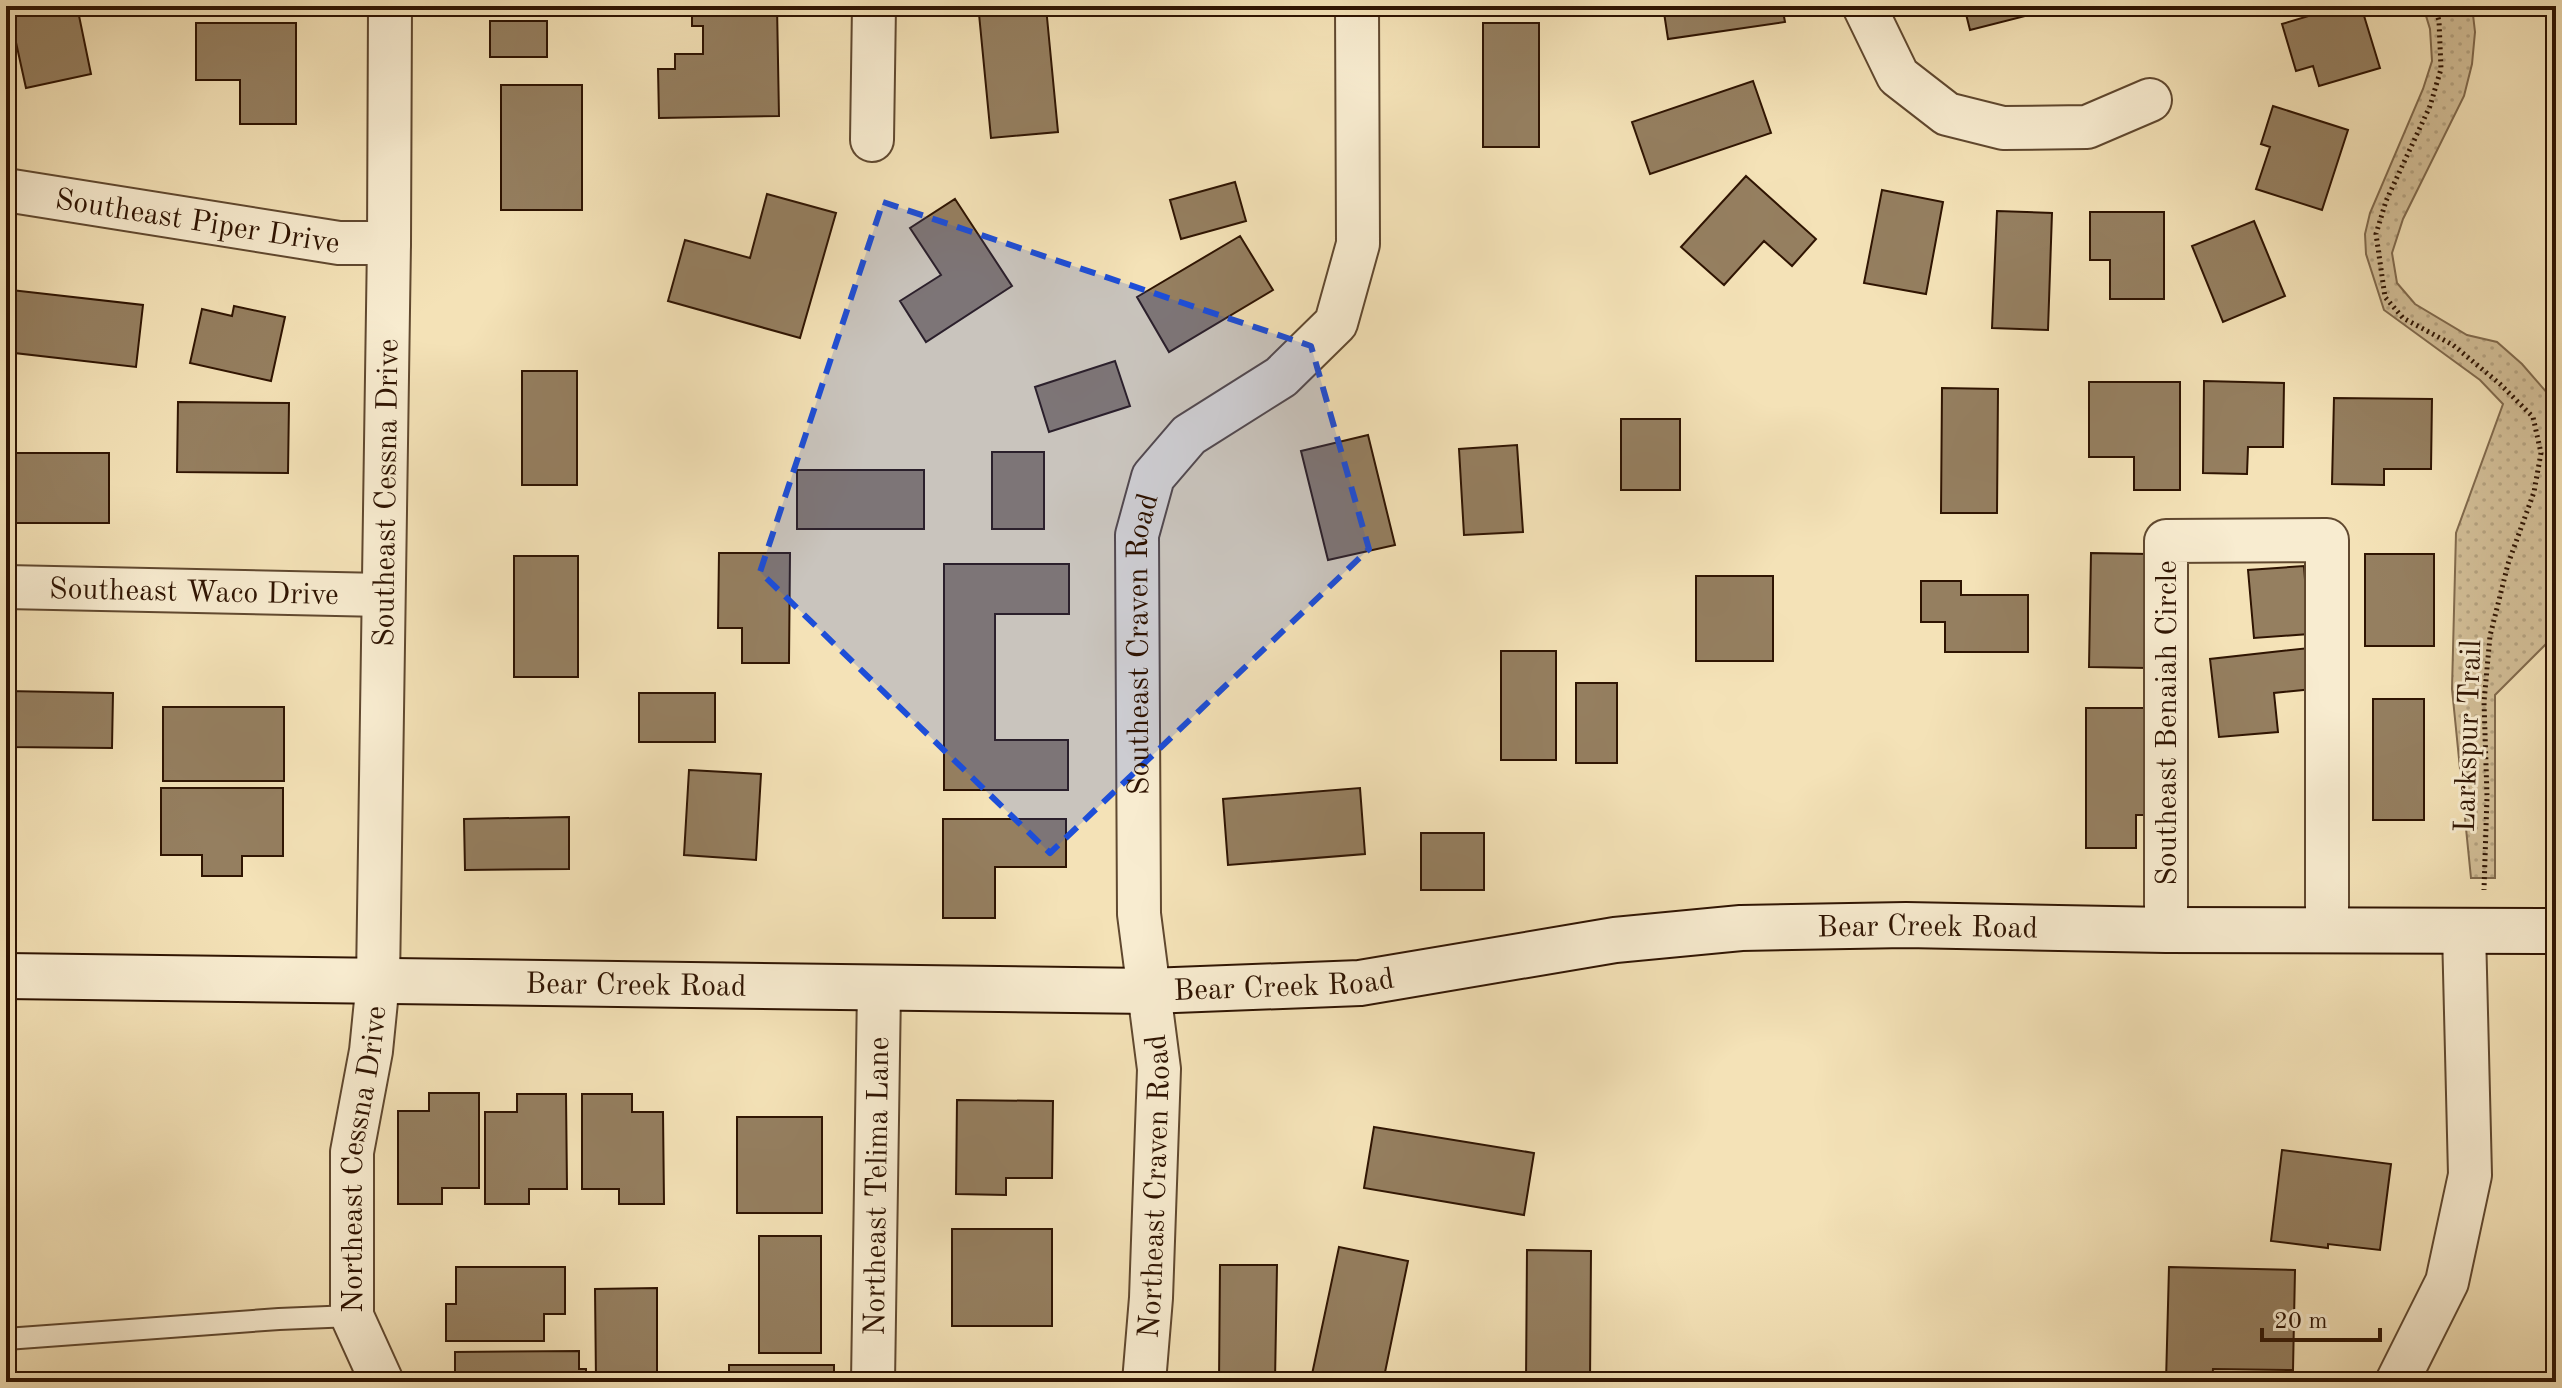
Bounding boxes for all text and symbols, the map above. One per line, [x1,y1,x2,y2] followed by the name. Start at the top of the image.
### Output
[53,185,342,260] street label: Southeast Piper Drive
[370,338,405,647] street label: Southeast Cessna Drive
[1124,490,1165,795] street label: Southeast Craven Road
[2153,560,2183,886] street label: Southeast Benaiah Circle
[49,575,339,611] street label: Southeast Waco Drive
[2451,639,2487,833] street label: Larkspur Trail
[1817,912,2038,945] street label: Bear Creek Road
[1173,964,1397,1007] street label: Bear Creek Road
[525,970,747,1003] street label: Bear Creek Road
[339,1005,392,1313] street label: Northeast Cessna Drive
[1135,1033,1176,1339] street label: Northeast Craven Road
[861,1036,895,1336] street label: Northeast Telima Lane
[2262,1292,2380,1342] scale bar
[2274,1310,2328,1334] text: 20 m

